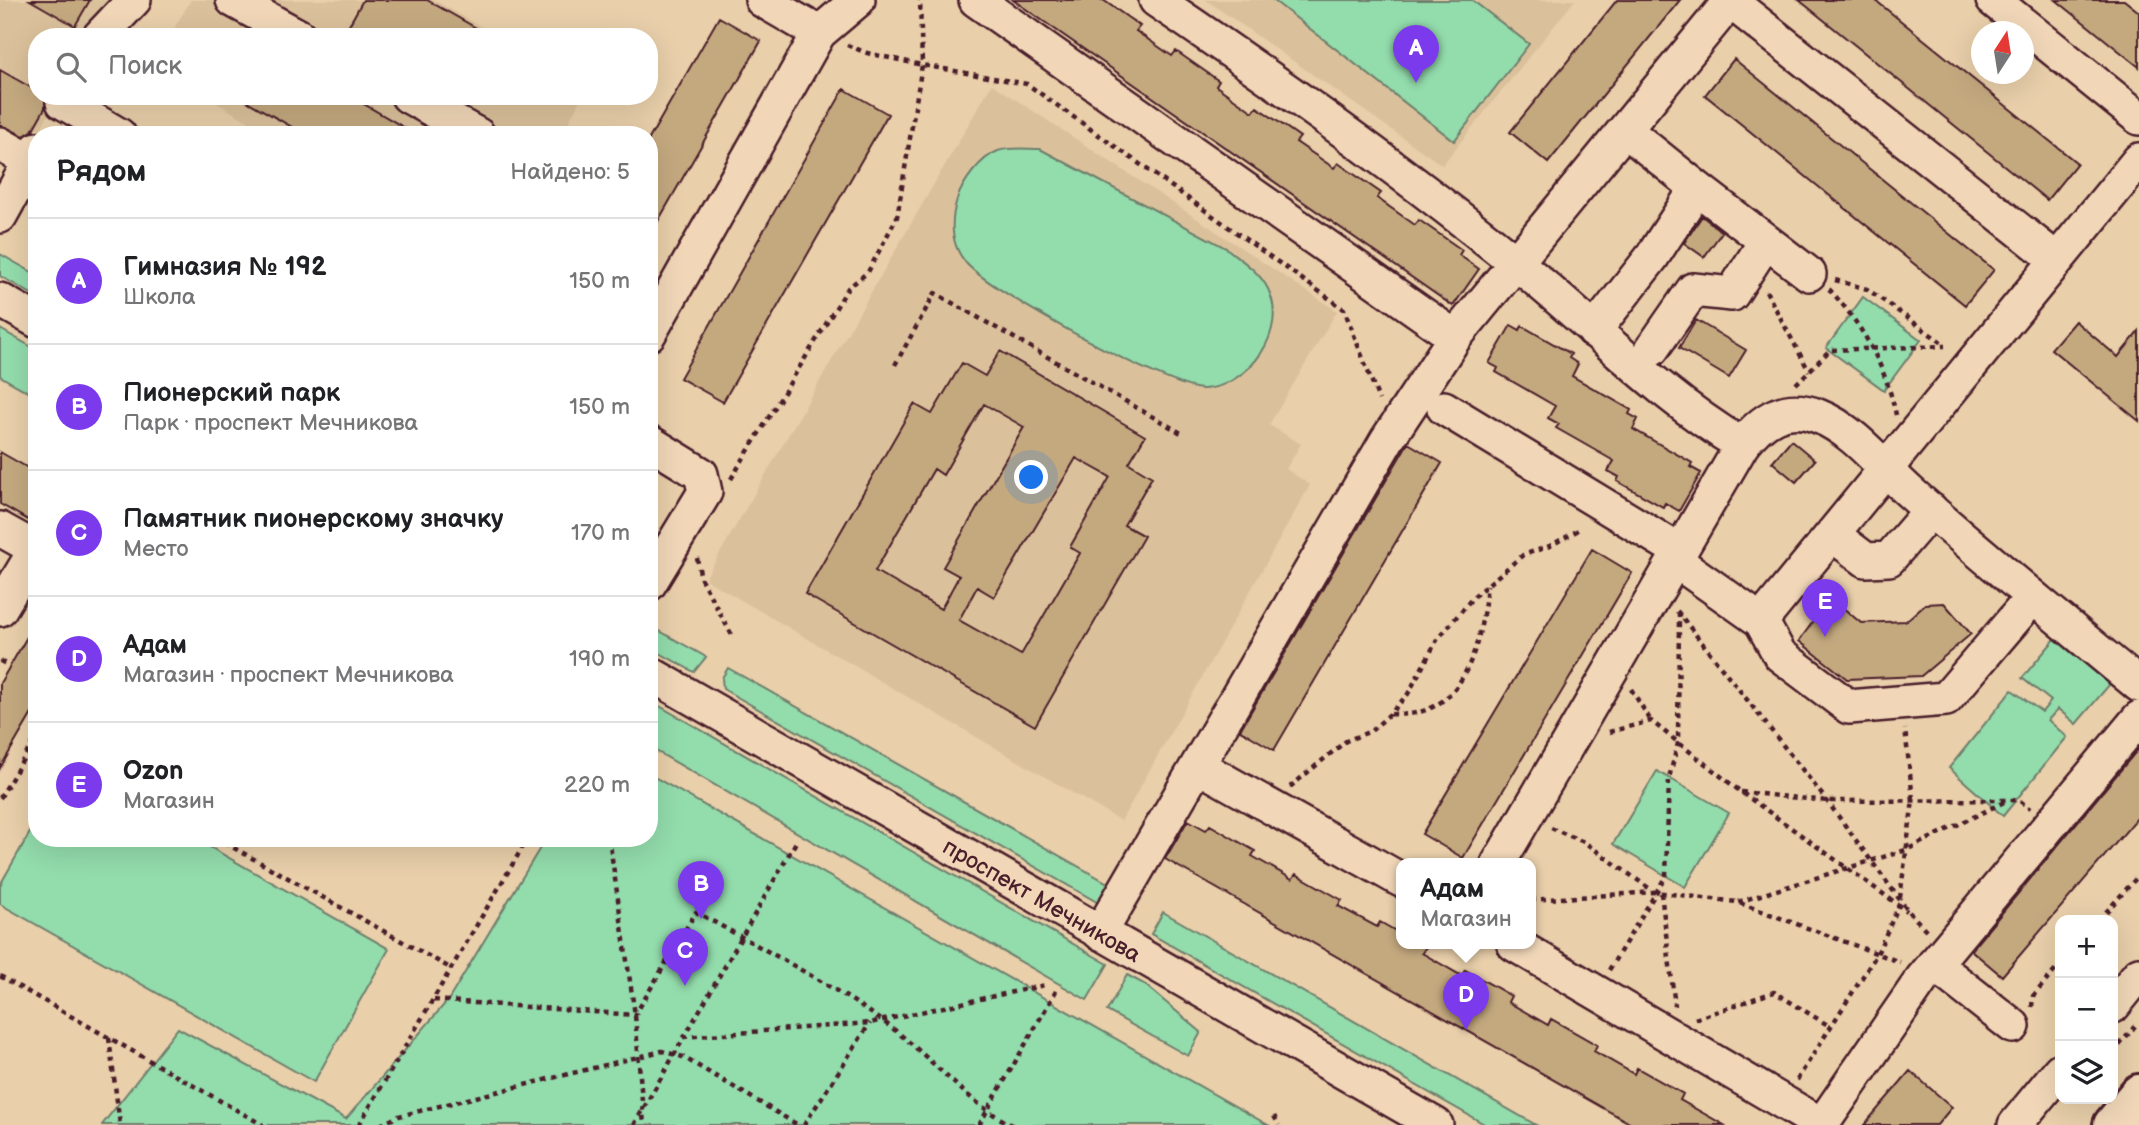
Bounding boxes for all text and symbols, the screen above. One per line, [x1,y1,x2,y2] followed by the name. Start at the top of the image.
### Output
[1971,21,2034,84] north arrow
[1393,25,1439,83] pin: A
[28,28,658,105] search box
[52,48,90,86] icon: search
[108,51,182,82] text: Поиск
[56,154,146,190] text: Рядом
[510,158,630,186] text: Найдено: 5
[123,252,327,283] text: Гимназия № 192
[72,267,86,295] text: A
[569,267,630,295] text: 150 m
[123,283,196,311] text: Школа
[123,378,340,409] text: Пионерский парк
[71,393,87,421] text: B
[569,393,630,421] text: 150 m
[123,409,418,437] text: Парк · проспект Мечникова
[1014,460,1048,494] your location
[123,504,504,535] text: Памятник пионерскому значку
[71,519,87,547] text: C
[571,519,630,547] text: 170 m
[123,535,189,563] text: Место
[1802,579,1848,637] pin: E
[123,630,187,661] text: Адам
[71,645,87,673] text: D
[569,645,630,673] text: 190 m
[123,661,454,689] text: Магазин · проспект Мечникова
[123,756,184,787] text: Ozon
[72,771,86,799] text: E
[564,771,630,799] text: 220 m
[123,787,215,815] text: Магазин
[937,833,1146,969] street label: проспект Мечникова
[1396,858,1536,949] popup
[678,861,724,919] pin: B
[1420,874,1484,905] text: Адам
[1420,905,1512,933] text: Магазин
[2055,915,2118,1104] map controls
[2055,915,2118,978] button: +
[662,928,708,986] pin: C
[1443,972,1489,1030] pin: D
[2055,978,2118,1041] button: −
[2055,1041,2118,1104] button: layers

